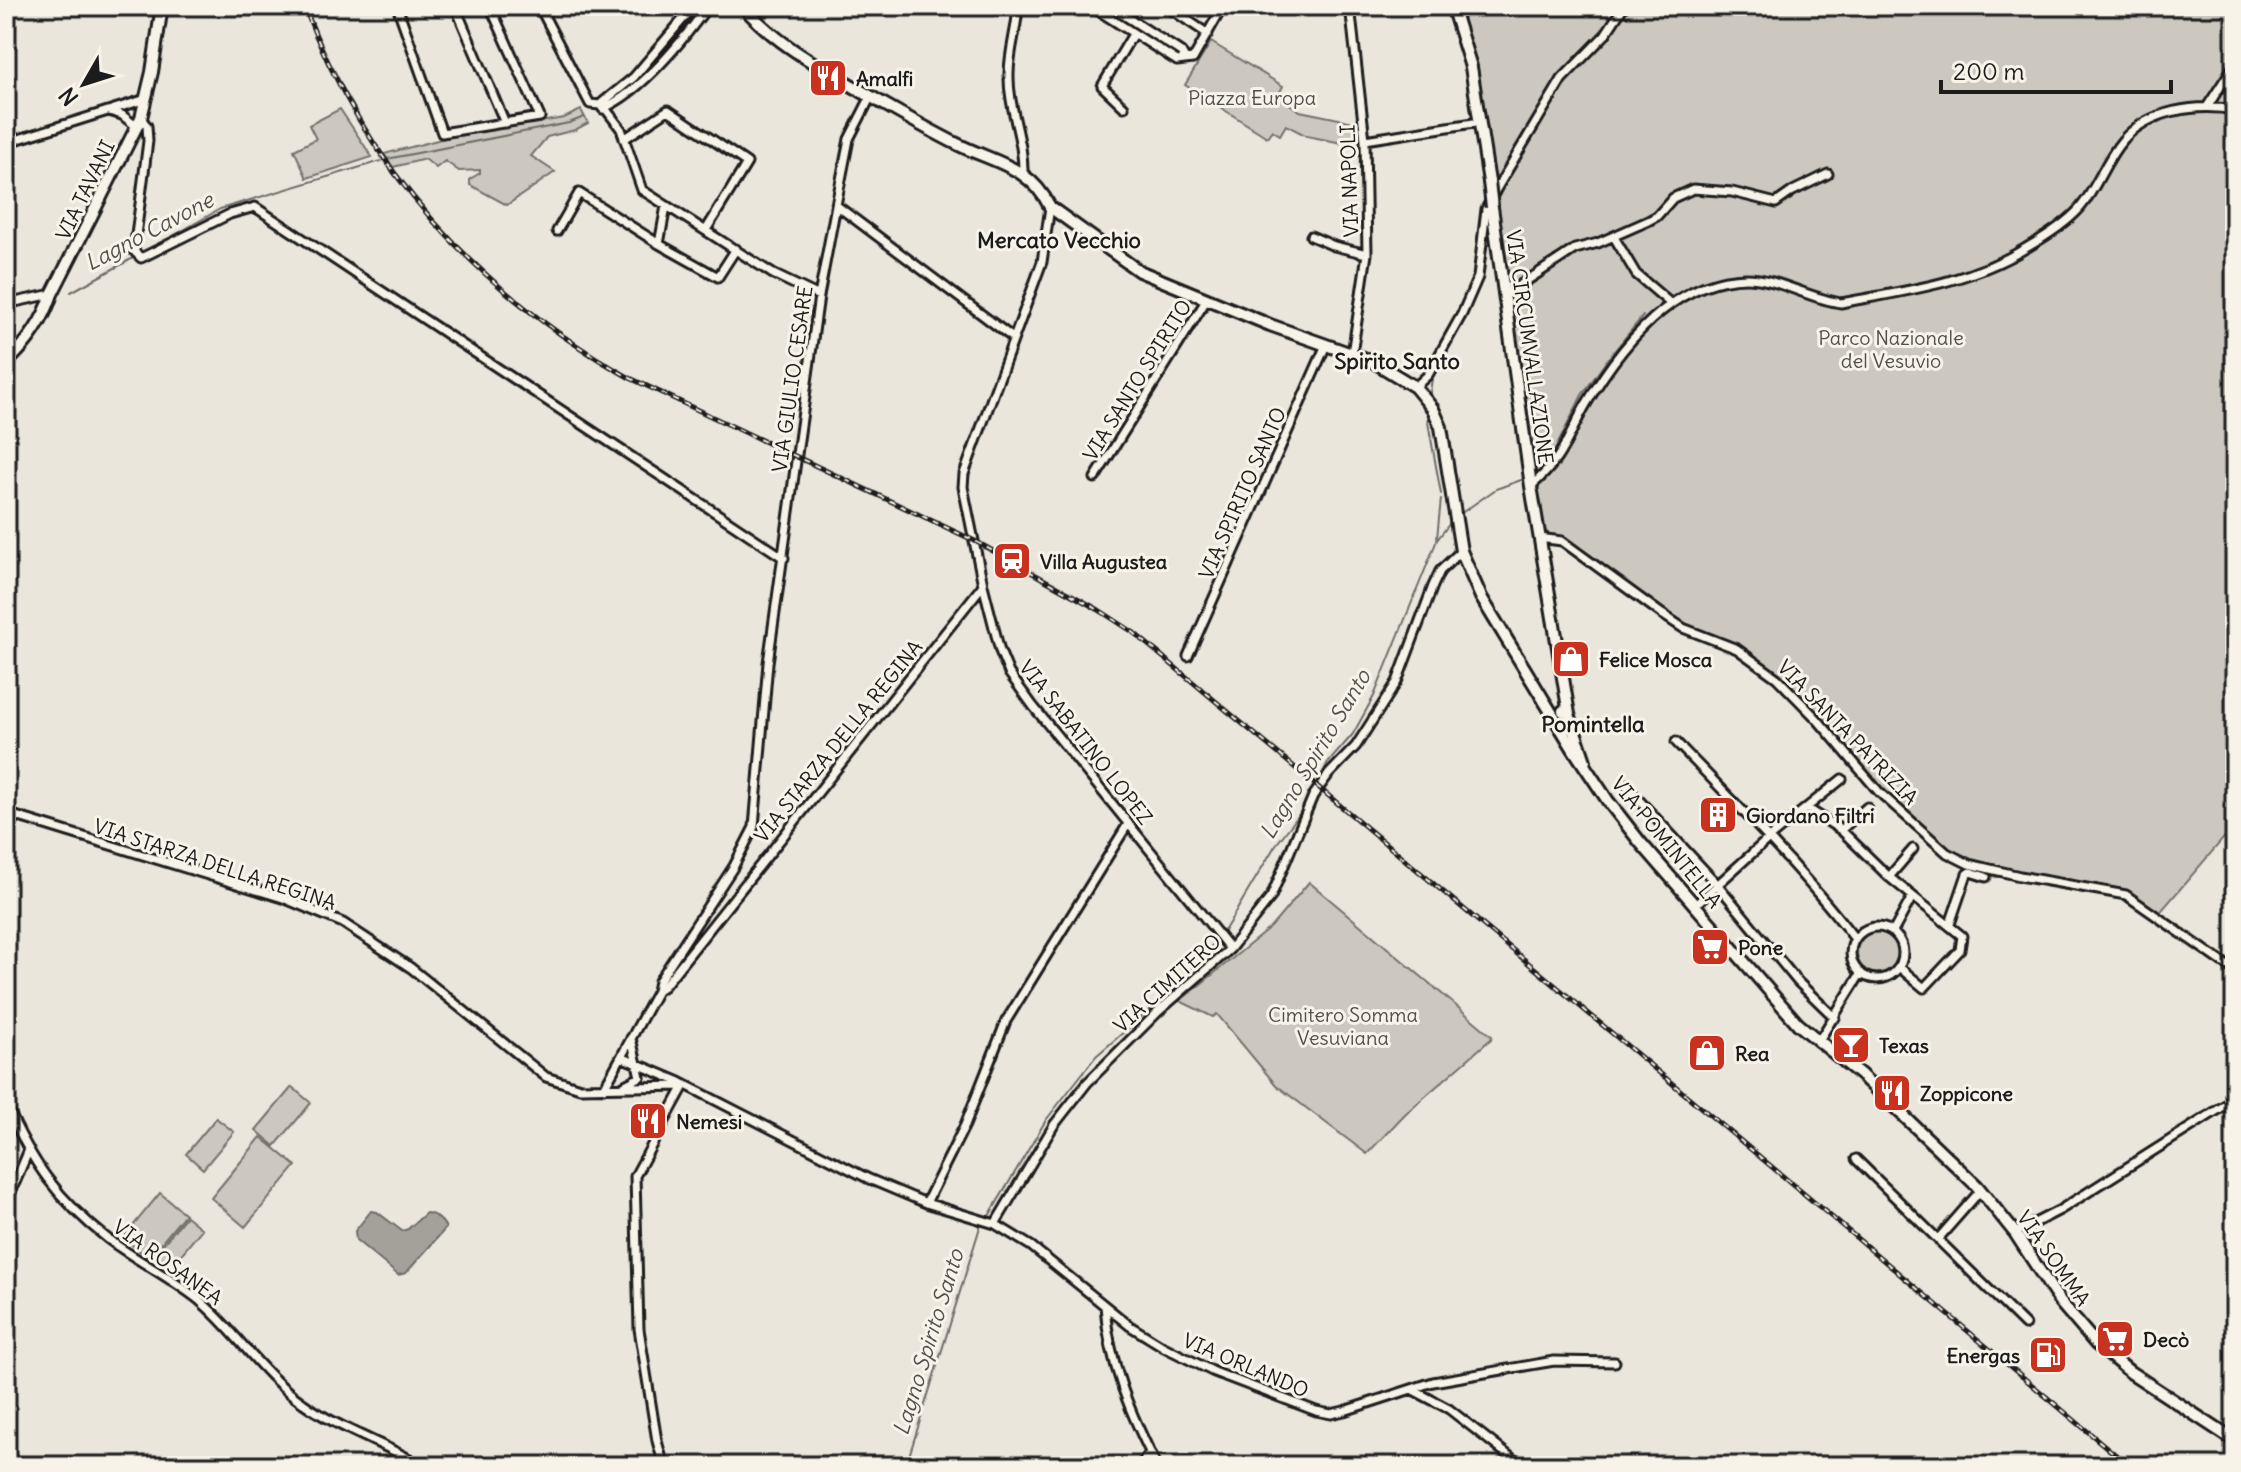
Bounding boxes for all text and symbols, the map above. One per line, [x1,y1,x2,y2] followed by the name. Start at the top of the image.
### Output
[44,44,124,124] north arrow
[1941,44,2171,94] scale bar
[1953,56,2025,86] text: 200 m
[807,57,849,99] restaurant icon: Amalfi
[856,66,913,91] place label: Amalfi
[53,82,84,111] text: N
[1188,85,1316,110] park label: Piazza Europa
[1335,124,1363,238] street label: VIA NAPOLI
[50,136,120,244] street label: VIA TAVANI
[80,184,220,277] water label: Lagno Cavone
[977,226,1141,254] district label: Mercato Vecchio
[1501,228,1559,466] street label: VIA CIRCUMVALLAZIONE
[767,284,817,474] street label: VIA GIULIO CESARE
[1077,295,1197,465] street label: VIA SANTO SPIRITO
[1818,325,1964,373] park label: Parco Nazionale del Vesuvio
[1334,347,1460,375] district label: Spirito Santo
[1193,403,1291,583] street label: VIA SPIRITO SANTO
[991,540,1033,582] station icon: Villa Augustea
[1040,549,1168,574] place label: Villa Augustea
[749,635,928,847] street label: VIA STARZA DELLA REGINA
[1550,638,1592,680] shop icon: Felice Mosca
[1599,647,1713,672] place label: Felice Mosca
[1772,654,1924,810] street label: VIA SANTA PATRIZIA
[1014,655,1158,829] street label: VIA SABATINO LOPEZ
[1253,663,1377,844] water label: Lagno Spirito Santo
[1541,710,1645,738] district label: Pomintella
[1606,771,1728,913] street label: VIA POMINTELLA
[1697,794,1739,836] building icon: Giordano Filtri
[1746,803,1875,828] place label: Giordano Filtri
[91,813,339,915] street label: VIA STARZA DELLA REGINA
[1689,926,1731,968] supermarket icon: Pone
[1108,928,1226,1038] street label: VIA CIMITERO
[1738,935,1783,960] place label: Pone
[1268,1002,1418,1050] park label: Cimitero Somma Vesuviana
[1830,1024,1872,1066] bar icon: Texas
[1686,1032,1728,1074] shop icon: Rea
[1879,1033,1929,1058] place label: Texas
[1735,1041,1770,1066] place label: Rea
[1871,1072,1913,1114] restaurant icon: Zoppicone
[1920,1081,2013,1106] place label: Zoppicone
[627,1100,669,1142] restaurant icon: Nemesi
[676,1109,742,1134] place label: Nemesi
[2012,1205,2096,1311] street label: VIA SOMMA
[108,1214,228,1310] street label: VIA ROSANEA
[886,1244,970,1438] water label: Lagno Spirito Santo
[2094,1318,2136,1360] supermarket icon: Decò
[1179,1327,1313,1403] street label: VIA ORLANDO
[2143,1327,2189,1352] place label: Decò
[2027,1334,2069,1376] fuel station icon: Energas
[1946,1343,2020,1368] place label: Energas

